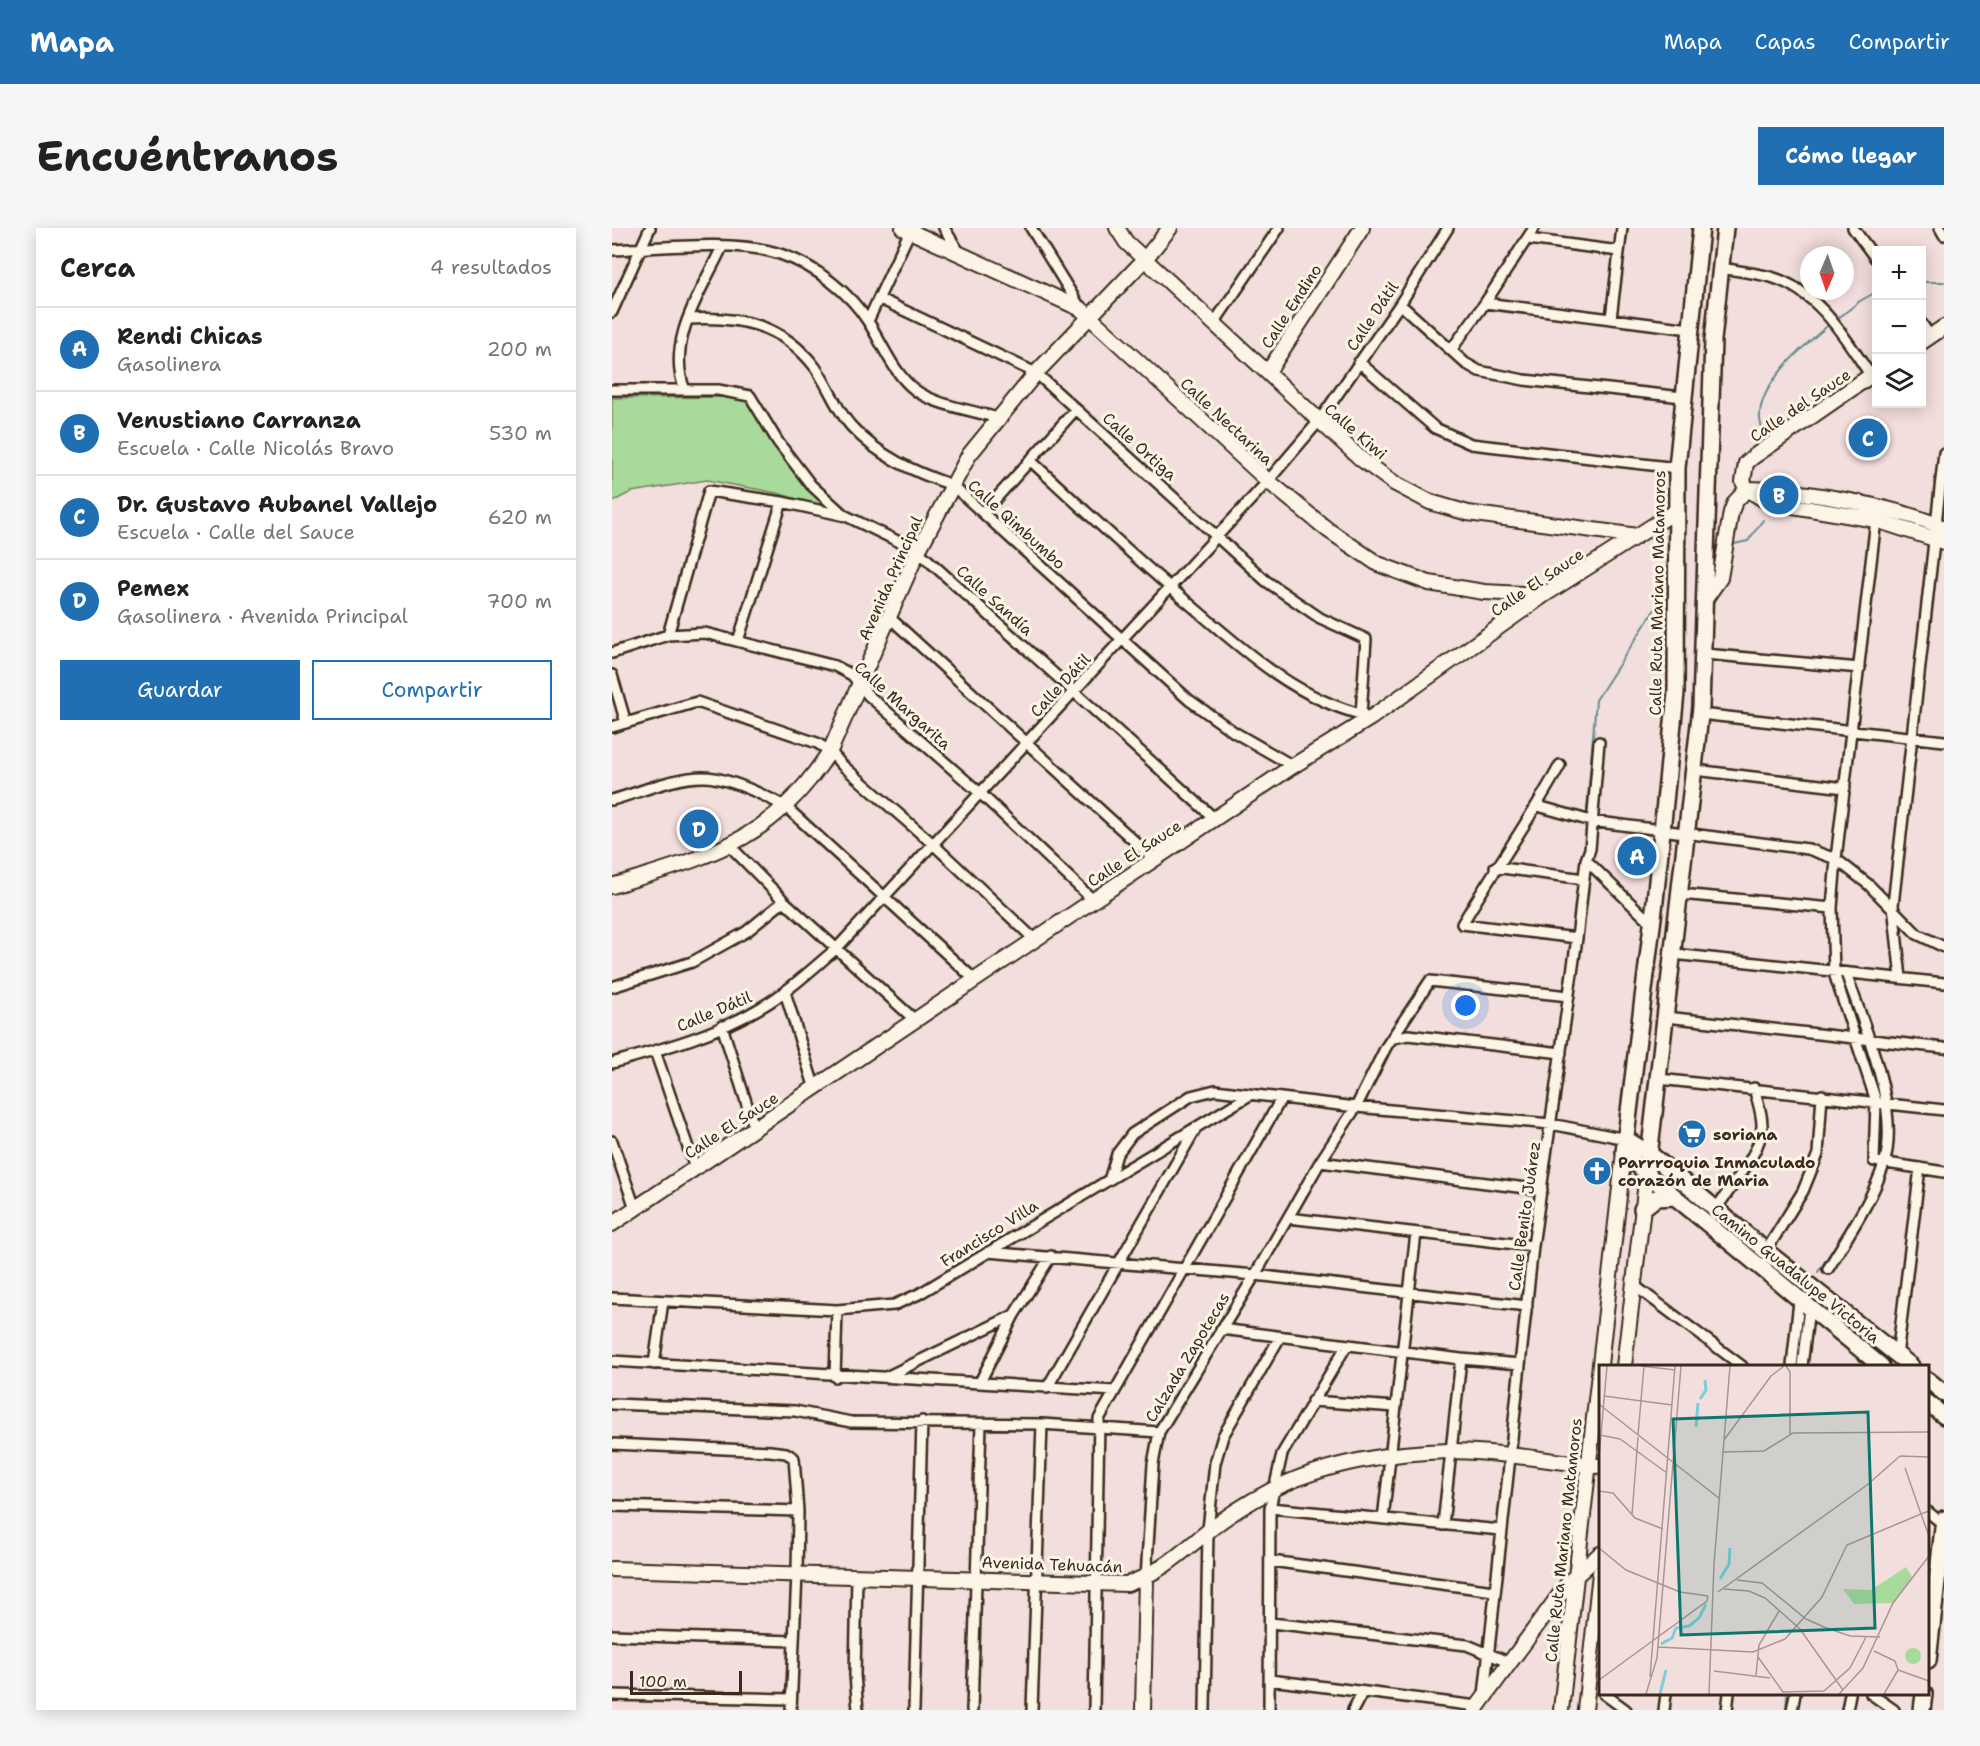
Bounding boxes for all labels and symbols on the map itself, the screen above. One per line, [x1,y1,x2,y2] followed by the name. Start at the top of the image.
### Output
[1800,246,1854,300] north arrow
[1256,260,1327,353] street label: Calle Endino
[1341,277,1403,355] street label: Calle Dátil
[1746,364,1855,447] street label: Calle del Sauce
[1176,373,1277,470] street label: Calle Nectarina
[1320,398,1391,464] street label: Calle Kiwi
[1098,408,1181,485] street label: Calle Ortiga
[1848,416,1888,460] pin: C
[1645,470,1670,716] street label: Calle Ruta Mariano Matamoros
[1760,472,1798,518] pin: B
[963,475,1070,574] street label: Calle Qimbumbo
[854,513,927,644] street label: Avenida Principal
[1487,544,1588,621] street label: Calle El Sauce
[952,560,1037,640] street label: Calle Sandía
[1026,649,1095,722] street label: Calle Dátil
[850,656,955,754] street label: Calle Margarita
[680,806,718,852] pin: D
[1083,815,1185,892] street label: Calle El Sauce
[1618,834,1656,878] pin: A
[674,986,755,1037] street label: Calle Dátil
[1451,991,1480,1020] your location
[680,1087,782,1164] street label: Calle El Sauce
[1676,1118,1708,1150] supermarket icon: soriana
[1713,1124,1778,1145] place label: soriana
[1504,1140,1545,1292] street label: Calle Benito Juárez
[1618,1152,1816,1191] place label: Parrroquia Inmaculado corazón de Maria
[1581,1155,1613,1187] church icon: Parrroquia Inmaculado corazón de Maria
[936,1195,1042,1272] street label: Francisco Villa
[1707,1199,1884,1348] street label: Camino Guadalupe Victoria
[1140,1288,1235,1426] street label: Calzada Zapotecas
[1599,1365,1929,1695] inset map
[1540,1417,1587,1663] street label: Calle Ruta Mariano Matamoros
[981,1552,1123,1577] street label: Avenida Tehuacán
[630,1668,742,1696] scale bar

